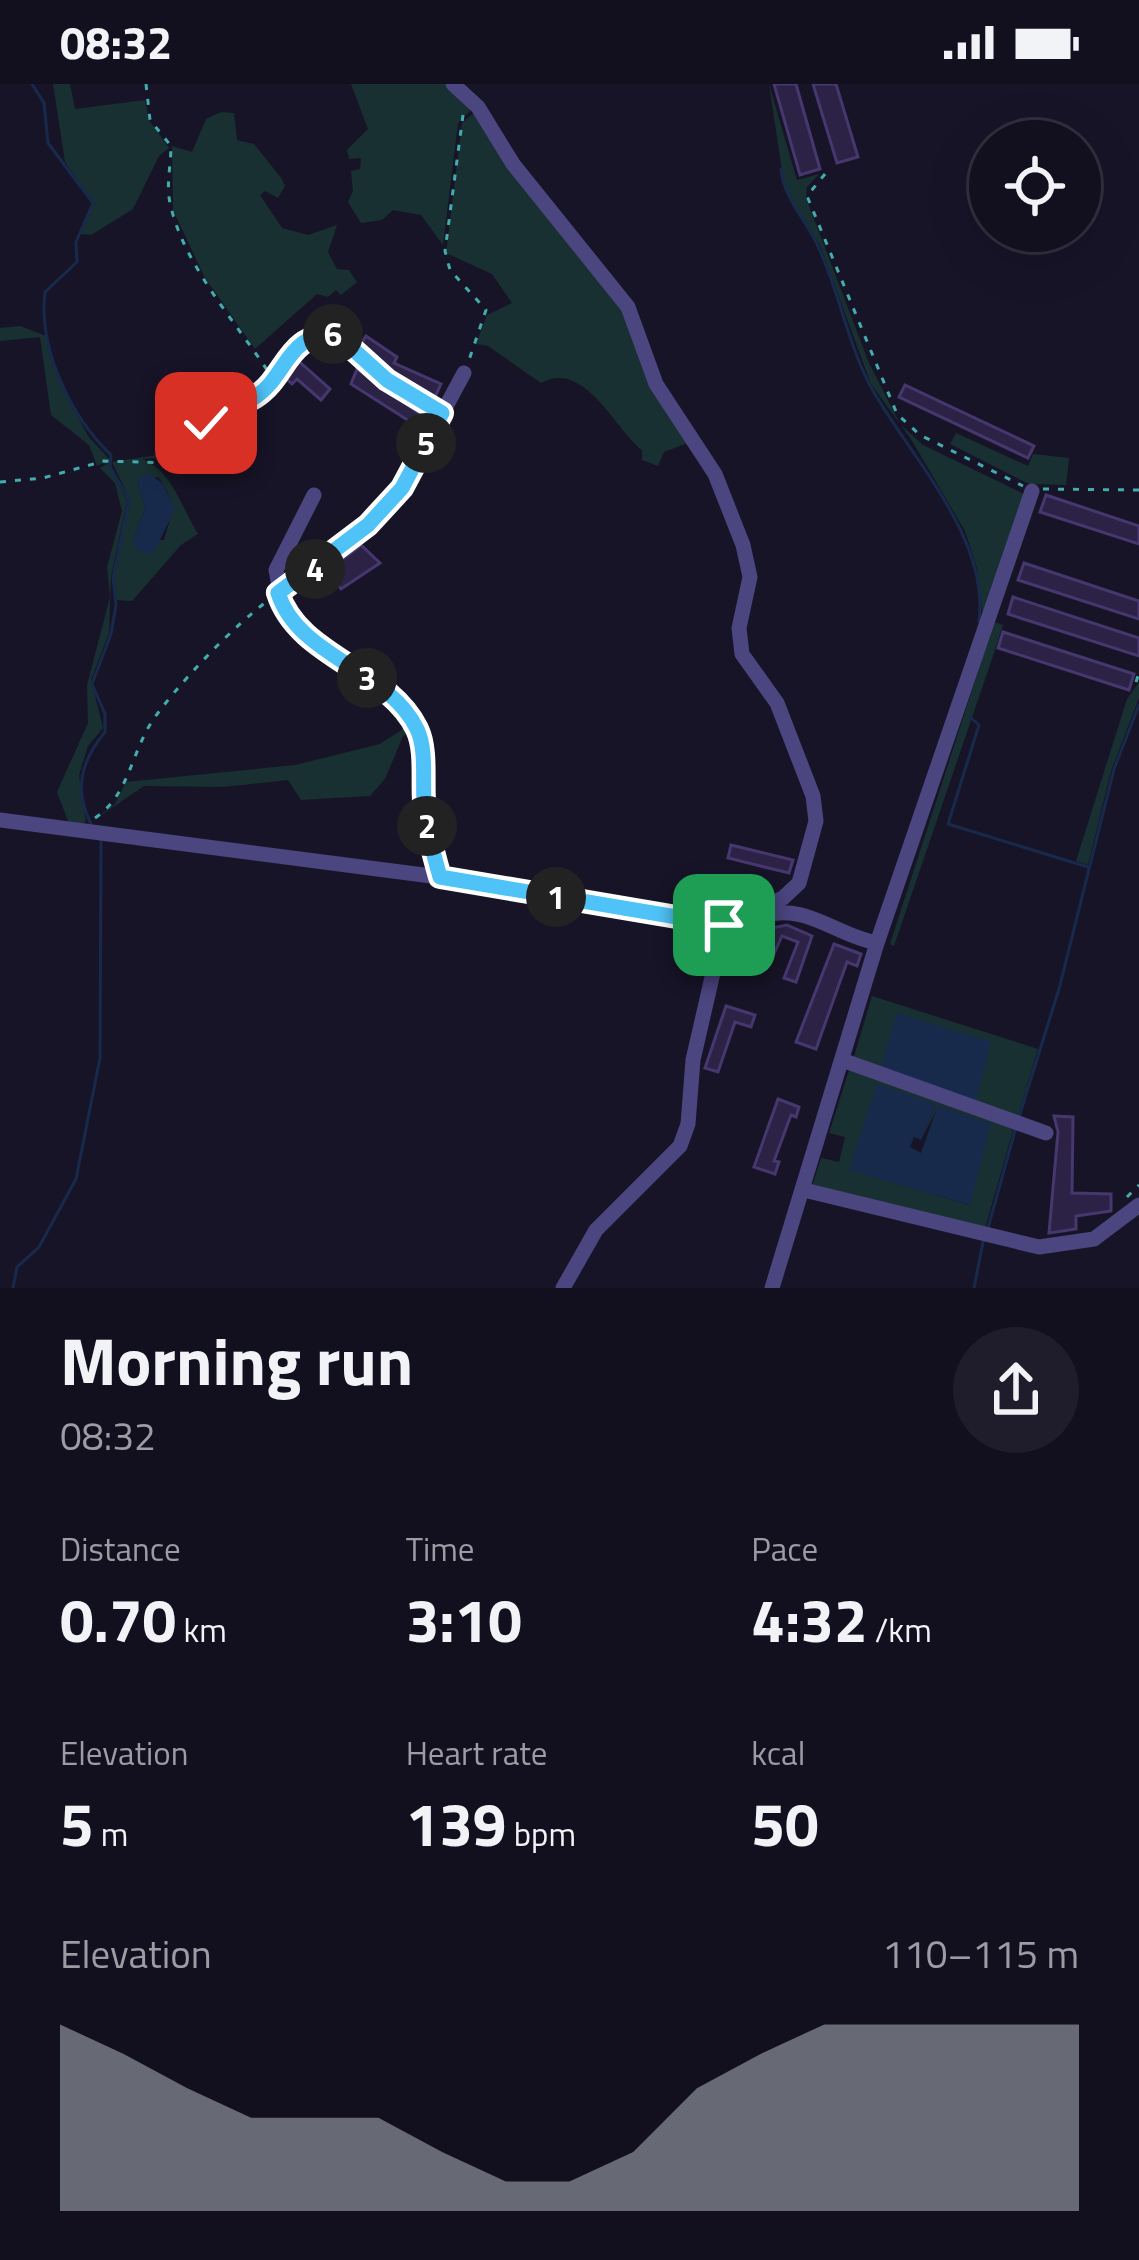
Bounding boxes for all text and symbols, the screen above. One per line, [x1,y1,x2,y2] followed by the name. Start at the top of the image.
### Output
[60,8,172,76] text: 08:32
[969,120,1101,252] map controls
[969,120,1101,252] button: locate
[303,304,363,364] pin: 6
[324,309,342,359] text: 6
[155,372,257,474] pin
[173,390,239,456] icon: check
[396,413,456,473] pin: 5
[417,418,435,468] text: 5
[285,539,345,599] pin: 4
[306,544,324,594] text: 4
[337,648,397,708] pin: 3
[358,653,376,703] text: 3
[397,796,457,856] pin: 2
[418,801,436,851] text: 2
[526,867,586,927] pin: 1
[547,872,565,922] text: 1
[673,874,775,976] pin
[691,892,757,958] icon: arrive
[60,1310,413,1411] text: Morning run
[953,1327,1079,1453] button: share
[60,1406,156,1465] text: 08:32
[60,1524,181,1574] text: Distance
[406,1524,475,1574] text: Time
[751,1524,818,1574] text: Pace
[60,1574,176,1665] text: 0.70
[406,1574,522,1665] text: 3:10
[751,1574,868,1665] text: 4:32
[176,1605,227,1655] text: km
[868,1605,932,1655] text: /km
[60,1728,188,1778] text: Elevation
[406,1728,547,1778] text: Heart rate
[751,1728,805,1778] text: kcal
[60,1778,94,1869] text: 5
[406,1778,506,1869] text: 139
[751,1778,819,1869] text: 50
[94,1809,128,1859] text: m
[506,1809,576,1859] text: bpm
[60,1924,212,1983] text: Elevation
[882,1924,1079,1983] text: 110–115 m

